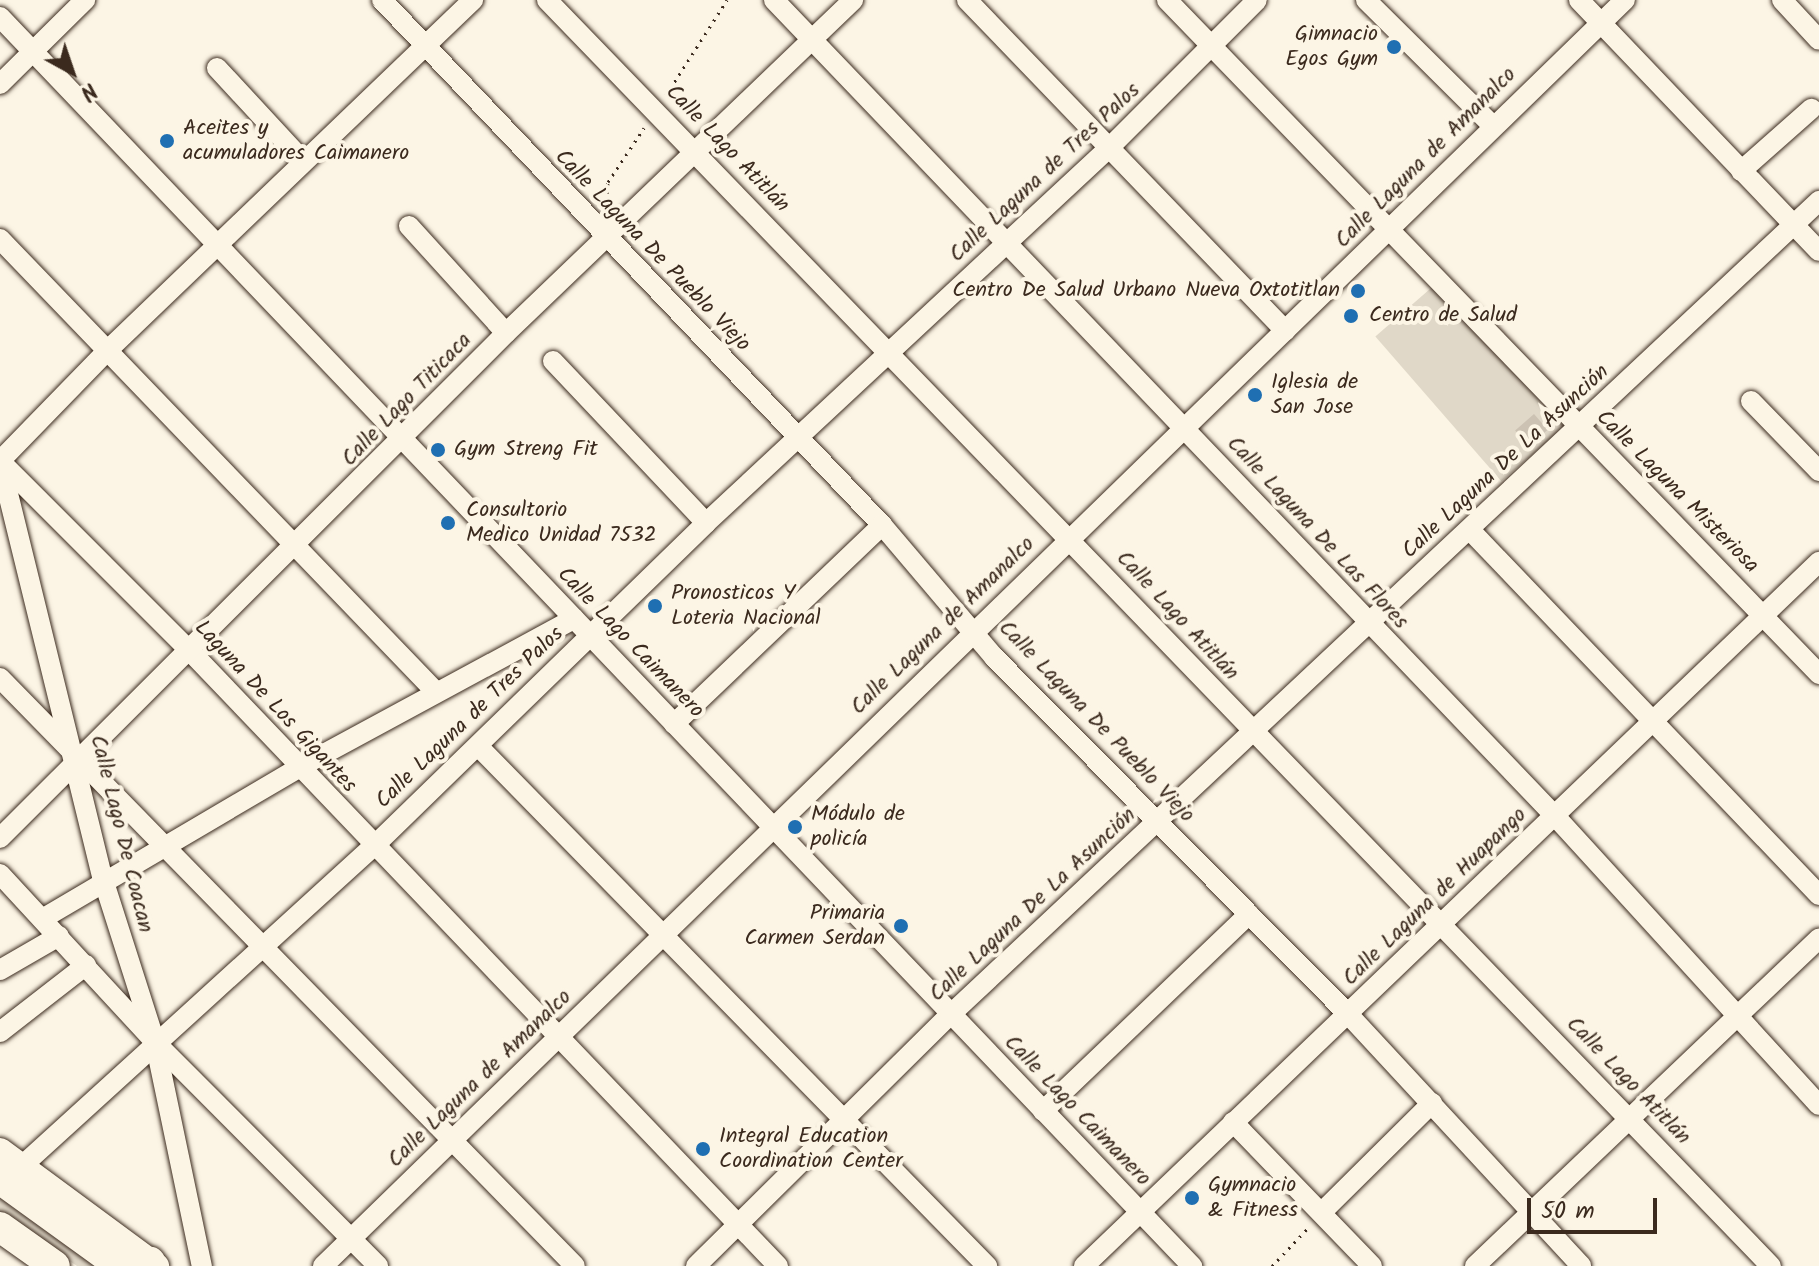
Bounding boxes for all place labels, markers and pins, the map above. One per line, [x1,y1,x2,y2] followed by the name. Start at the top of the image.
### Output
[1285,21,1378,72] place label: Gimnacio Egos Gym
[1385,38,1403,56] marker: Gimnacio Egos Gym
[183,115,409,166] place label: Aceites y acumuladores Caimanero
[158,132,176,150] marker: Aceites y acumuladores Caimanero
[952,278,1340,304] place label: Centro De Salud Urbano Nueva Oxtotitlan
[1347,280,1369,302] marker: Centro De Salud Urbano Nueva Oxtotitlan
[1369,303,1517,329] place label: Centro de Salud
[1340,305,1362,327] marker: Centro de Salud
[1271,369,1358,420] place label: Iglesia de San Jose
[1246,386,1264,404] marker: Iglesia de San Jose
[454,437,598,463] place label: Gym Streng Fit
[429,441,447,459] marker: Gym Streng Fit
[466,497,657,548] place label: Consultorio Medico Unidad 7532
[437,512,459,534] marker: Consultorio Medico Unidad 7532
[671,580,821,632] place label: Pronosticos Y Loteria Nacional
[646,597,664,615] marker: Pronosticos Y Loteria Nacional
[811,801,905,852] place label: Módulo de policía
[786,818,804,836] marker: Módulo de policía
[744,900,885,952] place label: Primaria Carmen Serdan
[892,917,910,935] marker: Primaria Carmen Serdan
[719,1123,902,1174] place label: Integral Education Coordination Center
[694,1140,712,1158] marker: Integral Education Coordination Center
[1208,1172,1298,1224] place label: Gymnacio & Fitness
[1183,1189,1201,1207] marker: Gymnacio & Fitness

